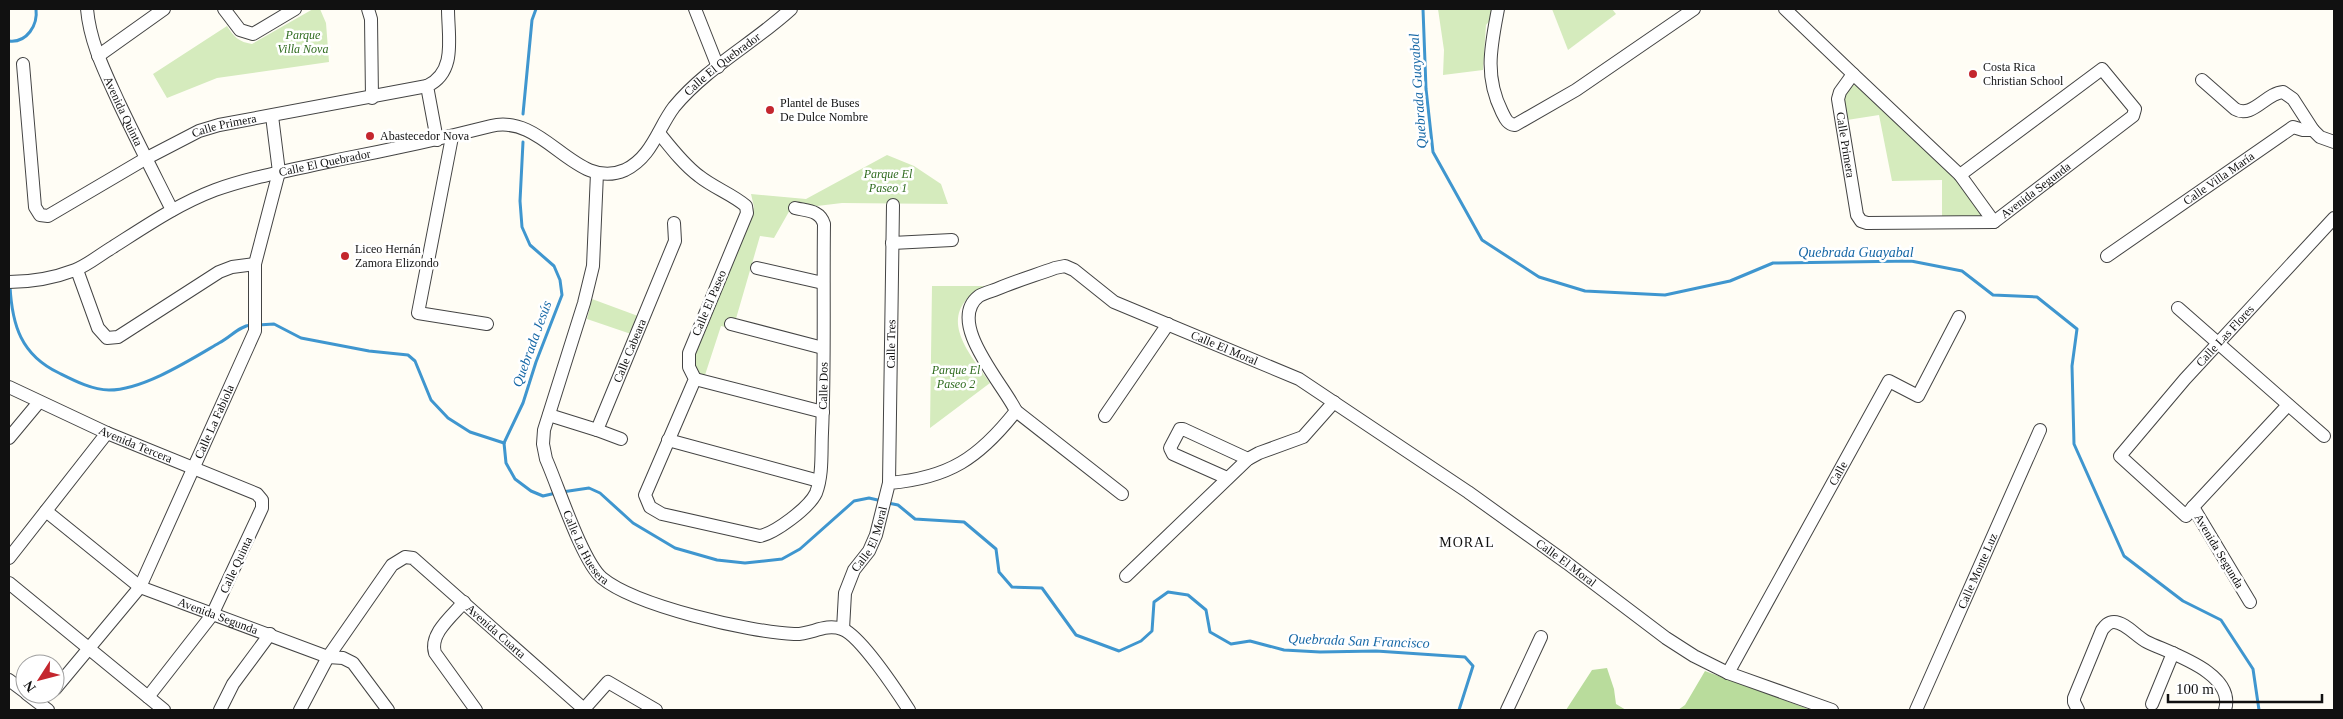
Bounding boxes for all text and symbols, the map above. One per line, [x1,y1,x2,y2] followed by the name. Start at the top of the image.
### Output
[278,28,328,56] park label: Parque Villa Nova
[681,30,763,99] street label: Calle El Quebrador
[1406,33,1430,149] water label: Quebrada Guayabal
[1983,60,2064,88] place label: Costa Rica Christian School
[1967,68,1979,80] marker: Costa Rica Christian School
[101,74,146,149] street label: Avenida Quinta
[780,96,868,124] place label: Plantel de Buses De Dulce Nombre
[764,104,776,116] marker: Plantel de Buses De Dulce Nombre
[189,111,258,141] street label: Calle Primera
[1833,111,1858,179] street label: Calle Primera
[380,129,470,143] place label: Abastecedor Nova
[364,130,376,142] marker: Abastecedor Nova
[278,147,372,179] street label: Calle El Quebrador
[2181,149,2257,208] street label: Calle Villa María
[1998,159,2074,221] street label: Avenida Segunda
[863,167,913,195] park label: Parque El Paseo 1
[355,242,439,270] place label: Liceo Hernán Zamora Elizondo
[1798,245,1914,260] water label: Quebrada Guayabal
[339,250,351,262] marker: Liceo Hernán Zamora Elizondo
[689,268,729,338] street label: Calle El Paseo
[509,298,555,389] water label: Quebrada Jesús
[2193,302,2257,369] street label: Calle Las Flores
[610,316,649,385] street label: Calle Cabeara
[884,319,898,369] street label: Calle Tres
[1189,328,1261,368] street label: Calle El Moral
[816,362,831,410] street label: Calle Dos
[931,363,981,391] park label: Parque El Paseo 2
[191,382,237,461] street label: Calle La Fabiola
[96,423,175,466] street label: Avenida Tercera
[1826,459,1850,488] street label: Calle
[848,504,890,575] street label: Calle El Moral
[560,508,612,588] street label: Calle La Huesera
[2191,511,2247,591] street label: Avenida Segunda
[1955,531,2000,611] street label: Calle Monte Luz
[217,534,256,596] street label: Calle Quinta
[1439,535,1495,550] district label: MORAL
[1533,536,1599,590] street label: Calle El Moral
[176,595,260,637] street label: Avenida Segunda
[463,601,529,662] street label: Avenida Cuarta
[1288,631,1430,651] water label: Quebrada San Francisco
[15,654,65,704] north arrow
[2168,672,2322,704] scale bar
[21,678,39,695] text: N
[2176,681,2214,697] text: 100 m

